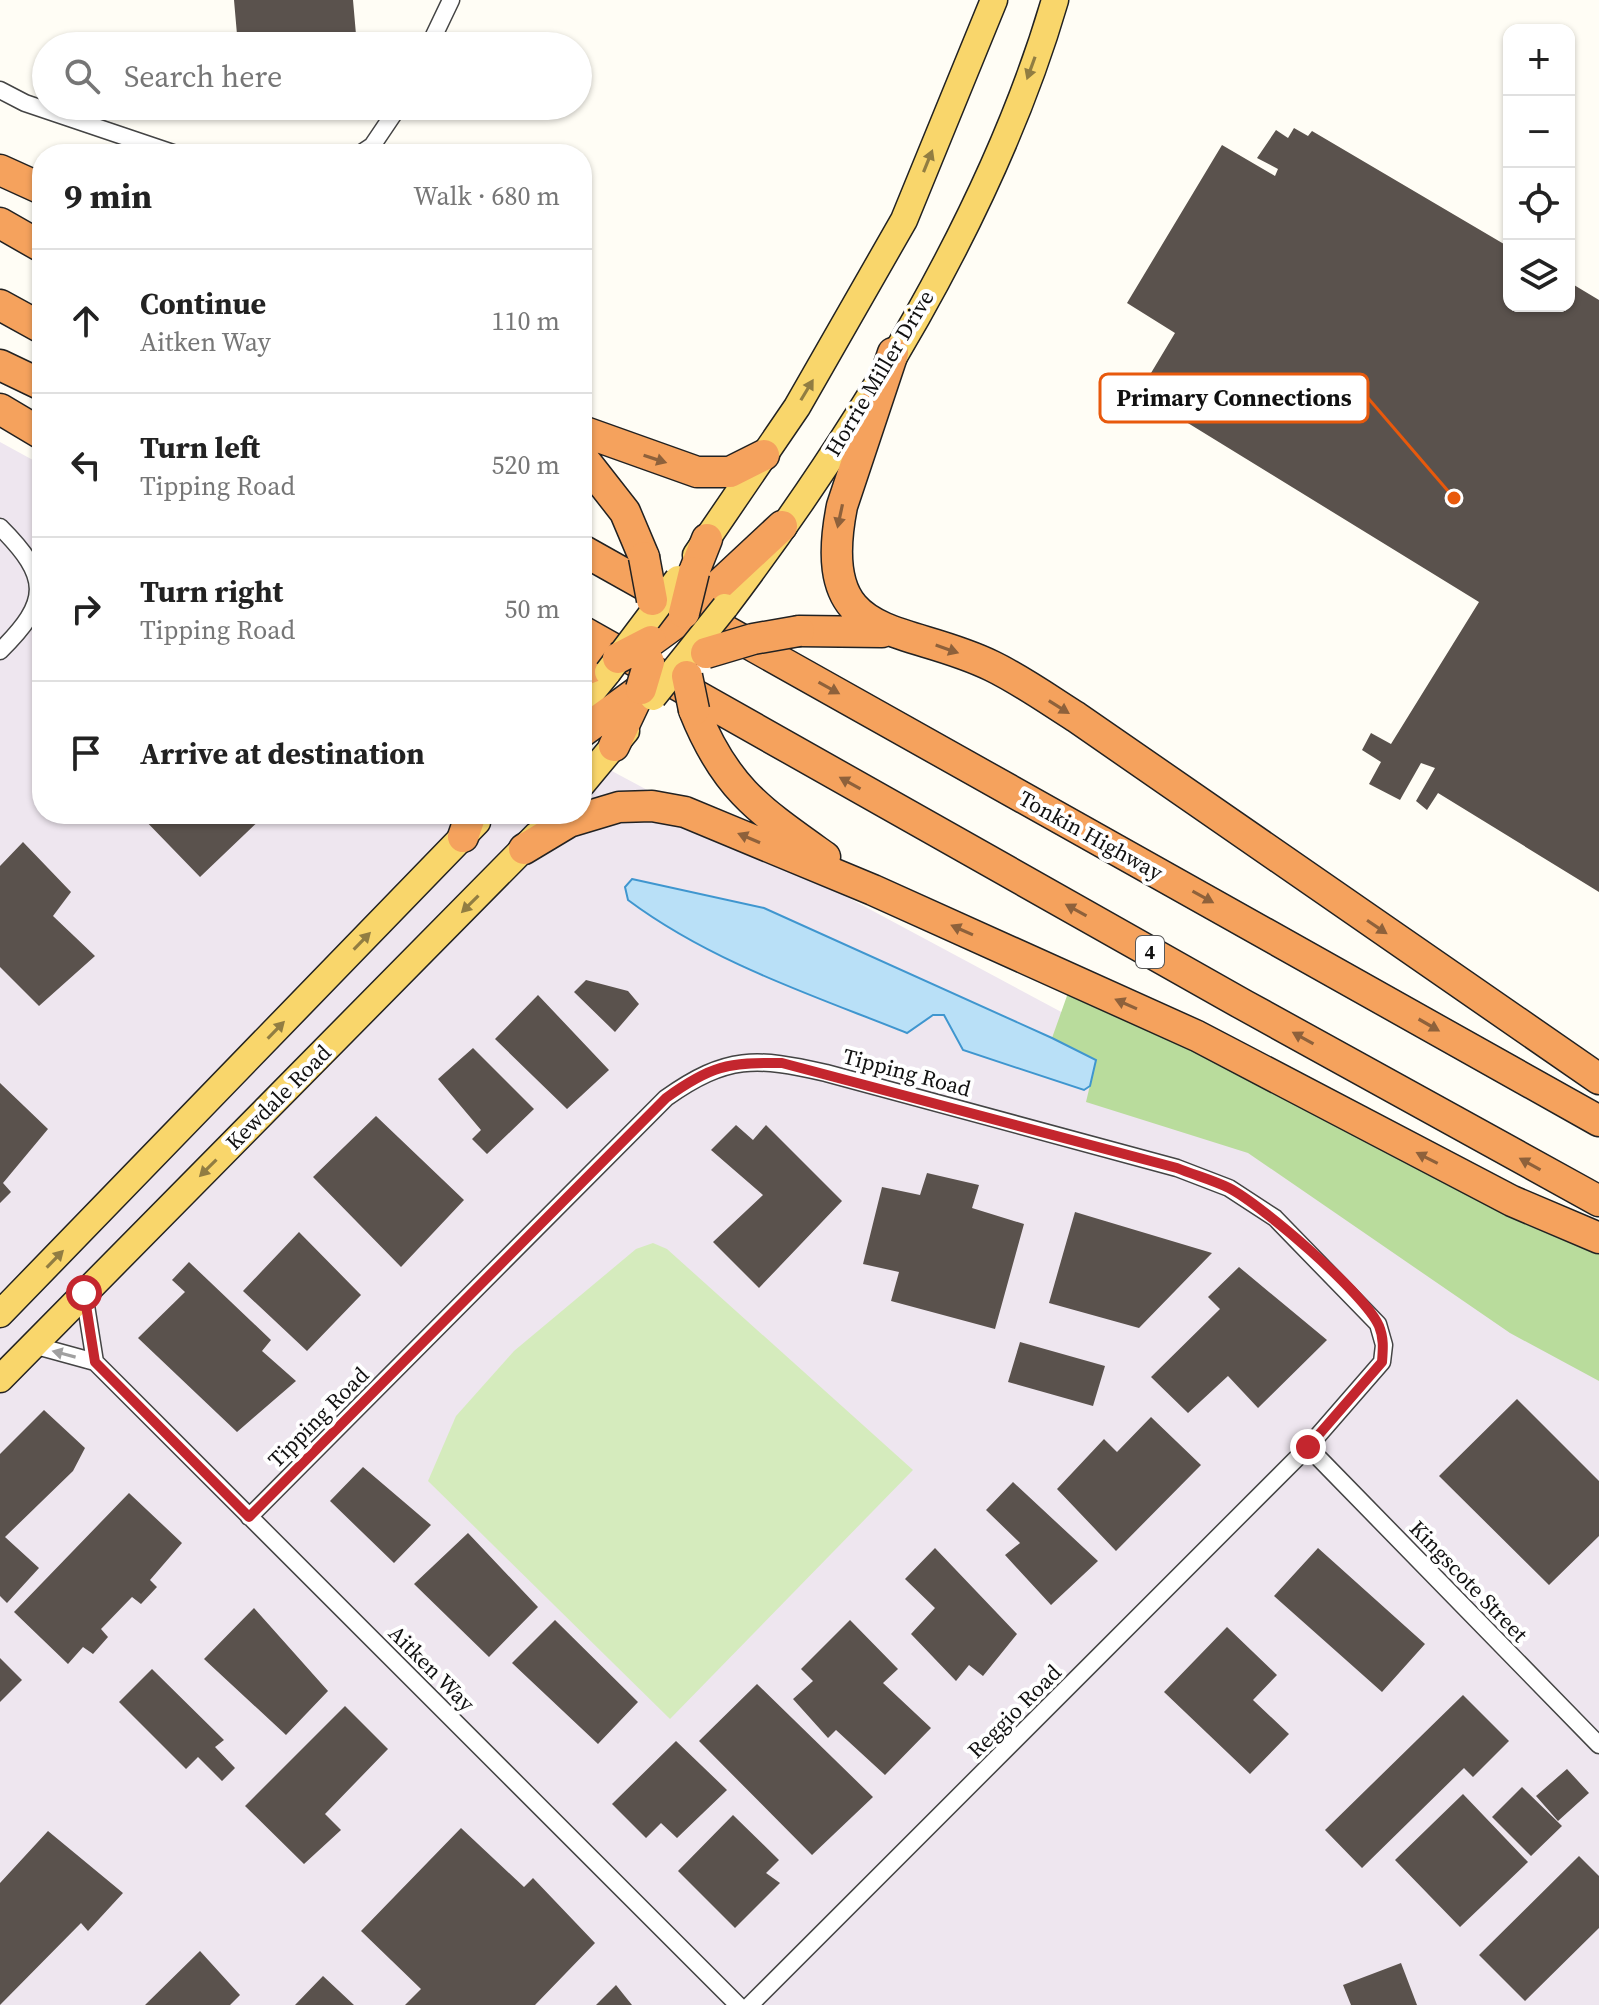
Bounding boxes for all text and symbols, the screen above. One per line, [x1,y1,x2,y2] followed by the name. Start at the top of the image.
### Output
[1503,24,1575,312] map controls
[1503,24,1575,96] button: +
[32,32,592,120] search box
[60,54,104,98] icon: search
[124,56,282,97] text: Search here
[1024,56,1037,80] one-way arrow
[1503,96,1575,168] button: −
[922,149,935,173] one-way arrow
[1503,168,1575,240] button: locate
[64,173,152,219] text: 9 min
[413,178,560,214] text: Walk · 680 m
[1503,240,1575,312] button: layers
[140,283,266,324] text: Continue
[818,284,940,462] street label: Horrie Miller Drive
[64,299,108,343] icon: ahead
[492,303,560,339] text: 110 m
[140,324,271,360] text: Aitken Way
[1100,374,1368,422] callout: Primary Connections
[799,379,813,401] one-way arrow
[1116,381,1352,414] text: Primary Connections
[140,427,260,468] text: Turn left
[64,443,108,487] icon: left
[492,447,560,483] text: 520 m
[643,453,667,465] one-way arrow
[140,468,295,504] text: Tipping Road
[833,504,846,529] one-way arrow
[140,571,283,612] text: Turn right
[64,587,108,631] icon: right
[505,591,560,627] text: 50 m
[140,612,295,648] text: Tipping Road
[935,643,959,655] one-way arrow
[818,681,841,695] one-way arrow
[1049,700,1070,715] one-way arrow
[64,731,108,775] icon: arrive
[140,733,425,774] text: Arrive at destination
[838,776,861,790] one-way arrow
[1014,783,1169,887] street label: Tonkin Highway
[737,832,761,845] one-way arrow
[1191,891,1214,904] one-way arrow
[461,894,480,913] one-way arrow
[1065,904,1087,918] one-way arrow
[1367,920,1388,935] one-way arrow
[951,923,974,937] one-way arrow
[352,932,370,951] one-way arrow
[1136,936,1164,968] road number: 4
[1114,997,1138,1011] one-way arrow
[1418,1018,1440,1032] one-way arrow
[267,1021,285,1040] one-way arrow
[1292,1031,1314,1045] one-way arrow
[219,1037,338,1156] street label: Kewdale Road
[840,1041,975,1104] street label: Tipping Road
[1415,1151,1438,1165] one-way arrow
[1519,1157,1542,1170] one-way arrow
[199,1158,218,1177] one-way arrow
[46,1250,64,1269] one-way arrow
[66,1275,102,1311] route start
[52,1347,77,1359] one-way arrow
[261,1360,375,1474] street label: Tipping Road
[1290,1429,1326,1465] route end
[1403,1514,1535,1649] street label: Kingscote Street
[382,1618,482,1718] street label: Aitken Way
[960,1657,1068,1765] street label: Reggio Road

